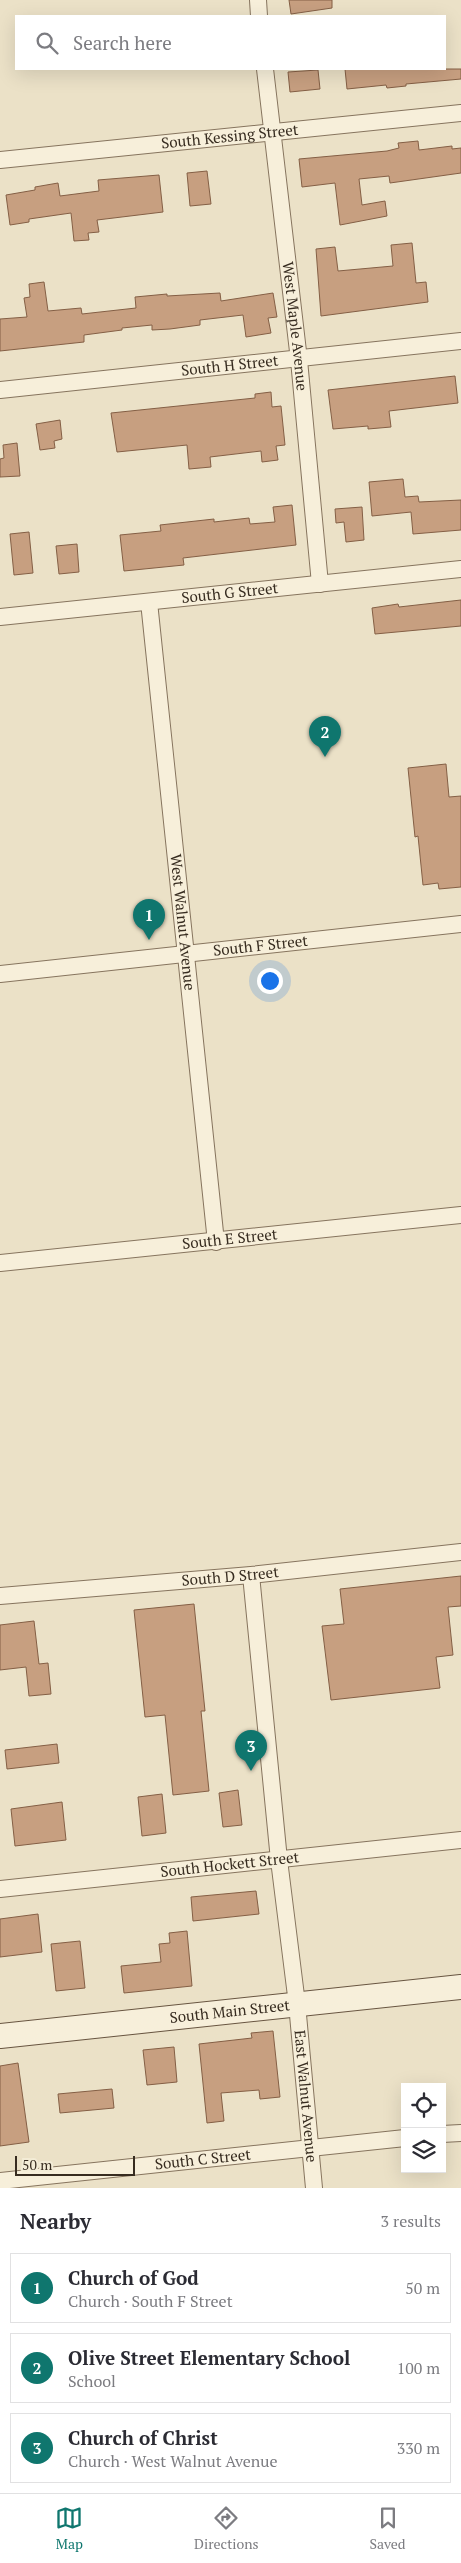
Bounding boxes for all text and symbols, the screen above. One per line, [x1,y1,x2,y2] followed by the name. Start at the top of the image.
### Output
[15,15,446,70] search box
[33,29,61,57] icon: search
[73,30,172,55] text: Search here
[160,119,300,153] street label: South Kessing Street
[279,260,313,392] street label: West Maple Avenue
[180,349,280,380] street label: South H Street
[180,577,279,607] street label: South G Street
[309,716,341,757] pin: 2
[166,853,201,991] street label: West Walnut Avenue
[133,899,165,940] pin: 1
[212,930,309,960] street label: South F Street
[257,968,283,994] your location
[181,1223,279,1253] street label: South E Street
[181,1561,280,1590] street label: South D Street
[235,1730,267,1771] pin: 3
[159,1846,300,1881] street label: South Hockett Street
[168,1994,291,2027] street label: South Main Street
[290,2029,323,2163] street label: East Walnut Avenue
[401,2083,446,2173] map controls
[401,2083,446,2128] button: locate
[401,2128,446,2173] button: layers
[154,2143,252,2174] street label: South C Street
[15,2153,135,2176] scale bar
[22,2155,52,2174] text: 50 m
[20,2207,91,2235] text: Nearby
[381,2210,441,2232] text: 3 results
[68,2265,199,2290] text: Church of God
[32,2277,42,2299] text: 1
[405,2277,440,2299] text: 50 m
[68,2290,233,2312] text: Church · South F Street
[68,2345,350,2370] text: Olive Street Elementary School
[32,2357,42,2379] text: 2
[397,2357,440,2379] text: 100 m
[68,2370,116,2392] text: School
[68,2425,218,2450] text: Church of Christ
[32,2437,42,2459] text: 3
[397,2437,440,2459] text: 330 m
[68,2450,278,2472] text: Church · West Walnut Avenue
[55,2504,83,2553] tab: Map
[194,2504,259,2553] tab: Directions
[369,2504,406,2553] tab: Saved

